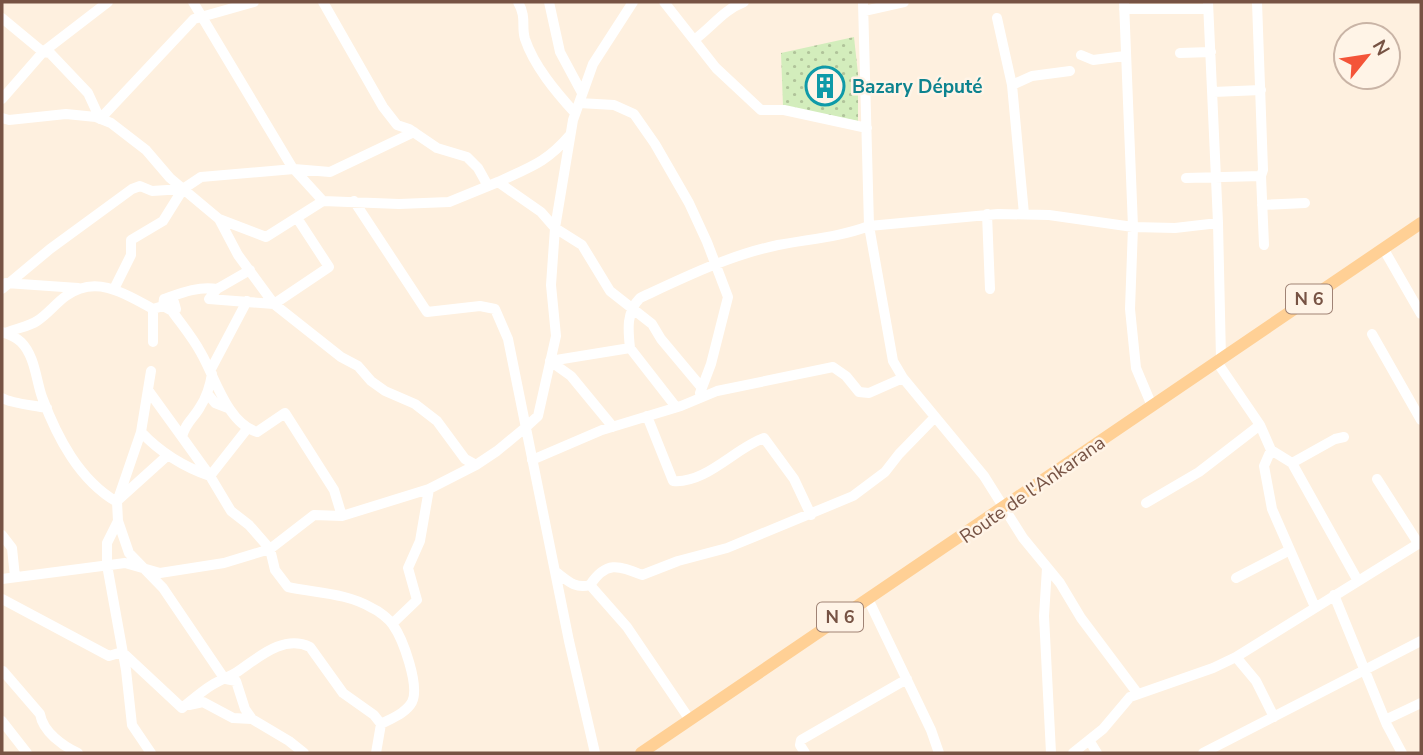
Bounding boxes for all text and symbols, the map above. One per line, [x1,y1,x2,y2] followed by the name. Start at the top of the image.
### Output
[1332,21,1402,91] north arrow
[1366,35,1396,61] text: N
[804,65,846,107] building icon: Bazary Député
[852,74,983,100] place label: Bazary Député
[1286,284,1332,314] road number: N 6
[955,430,1111,550] street label: Route de l'Ankarana
[817,602,863,632] road number: N 6

